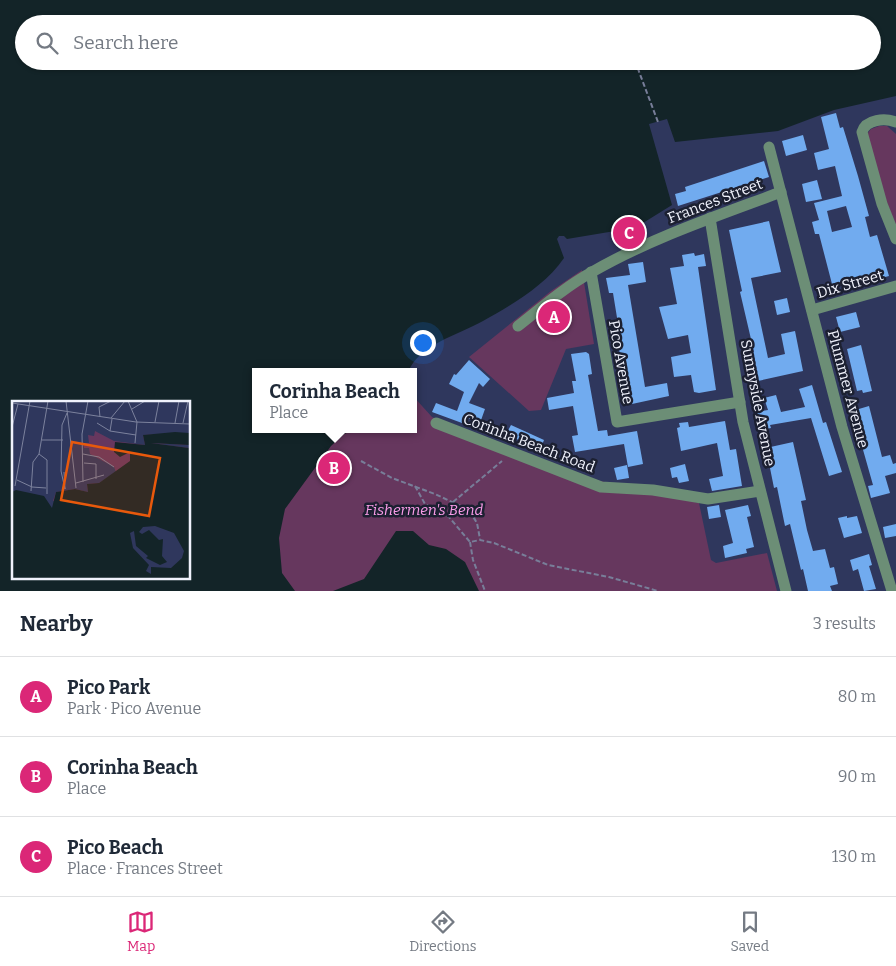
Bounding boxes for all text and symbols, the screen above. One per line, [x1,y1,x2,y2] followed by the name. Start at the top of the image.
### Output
[15,15,881,70] search box
[33,29,61,57] icon: search
[73,31,178,54] text: Search here
[665,174,766,227] street label: Frances Street
[613,214,645,252] pin: C
[815,266,886,302] street label: Dix Street
[538,298,570,336] pin: A
[605,319,637,405] street label: Pico Avenue
[824,328,872,450] street label: Plummer Avenue
[410,330,436,356] your location
[737,338,779,468] street label: Sunnyside Avenue
[252,368,417,433] popup
[269,380,400,403] text: Corinha Beach
[12,401,190,578] inset map
[269,403,308,422] text: Place
[461,410,598,476] street label: Corinha Beach Road
[318,449,350,487] pin: B
[365,501,484,519] park label: Fishermen's Bend
[20,611,93,637] text: Nearby
[813,614,876,633] text: 3 results
[67,676,150,699] text: Pico Park
[30,687,42,706] text: A
[838,687,876,706] text: 80 m
[67,699,201,718] text: Park · Pico Avenue
[67,756,198,779] text: Corinha Beach
[31,767,41,786] text: B
[838,767,876,786] text: 90 m
[67,779,106,798] text: Place
[67,836,163,859] text: Pico Beach
[31,847,41,866] text: C
[832,847,876,866] text: 130 m
[67,859,223,878] text: Place · Frances Street
[127,908,155,955] tab: Map
[409,908,477,955] tab: Directions
[731,908,769,955] tab: Saved

